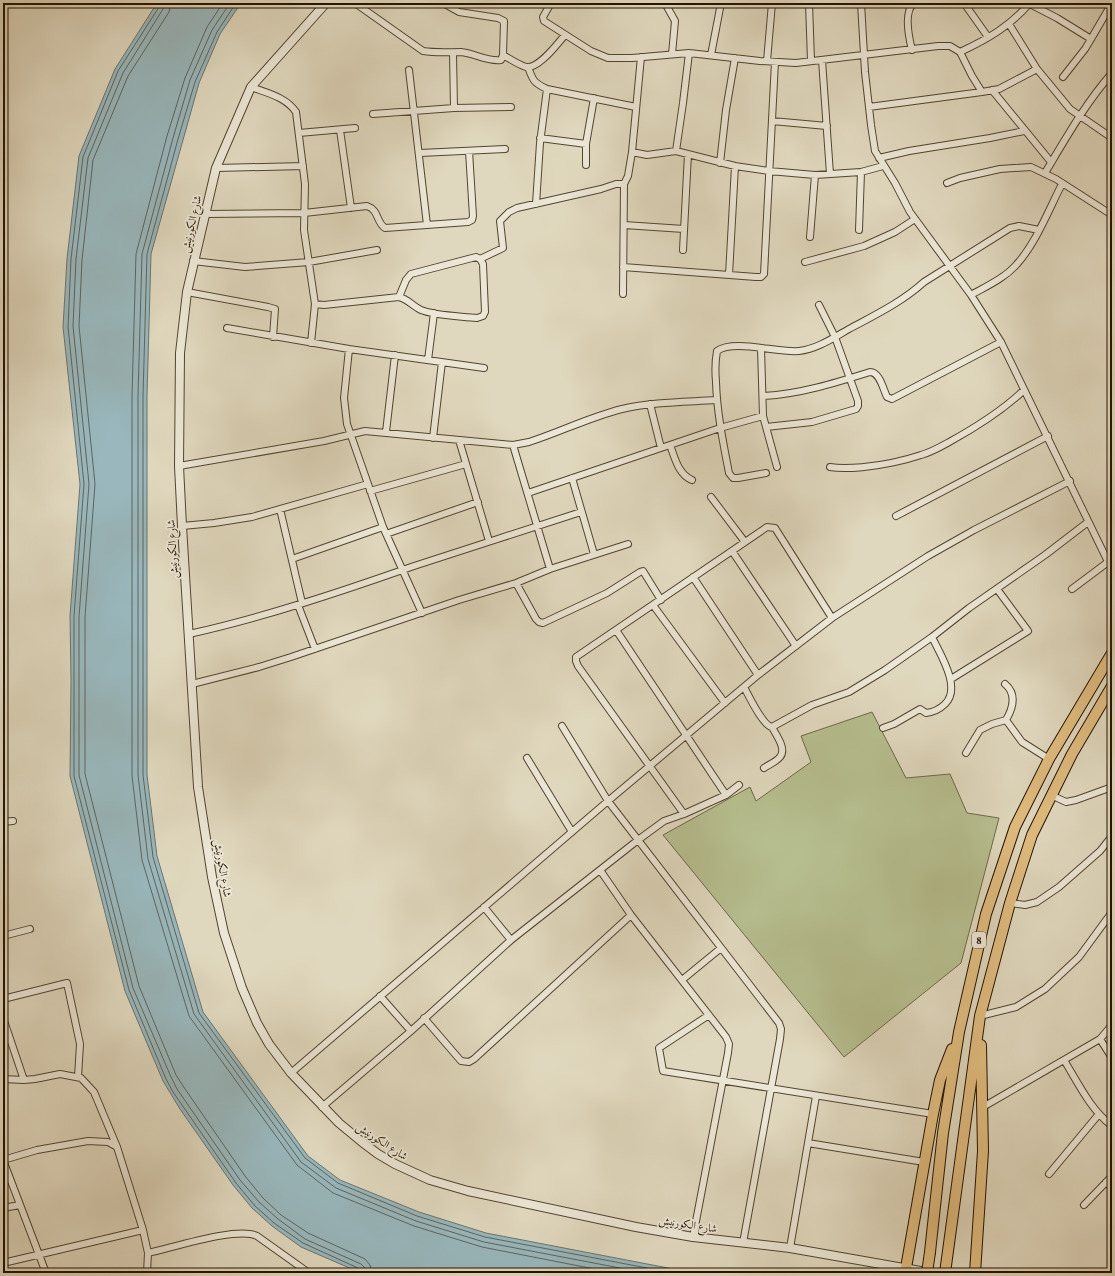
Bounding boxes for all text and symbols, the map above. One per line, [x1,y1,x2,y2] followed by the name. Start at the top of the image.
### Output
[179,194,207,255] street label: شارع الكورنيش
[164,519,184,579] street label: شارع الكورنيش
[208,838,234,899] street label: شارع الكورنيش
[972,932,986,948] road number: 8
[352,1120,410,1165] street label: شارع الكورنيش
[657,1213,718,1238] street label: شارع الكورنيش

